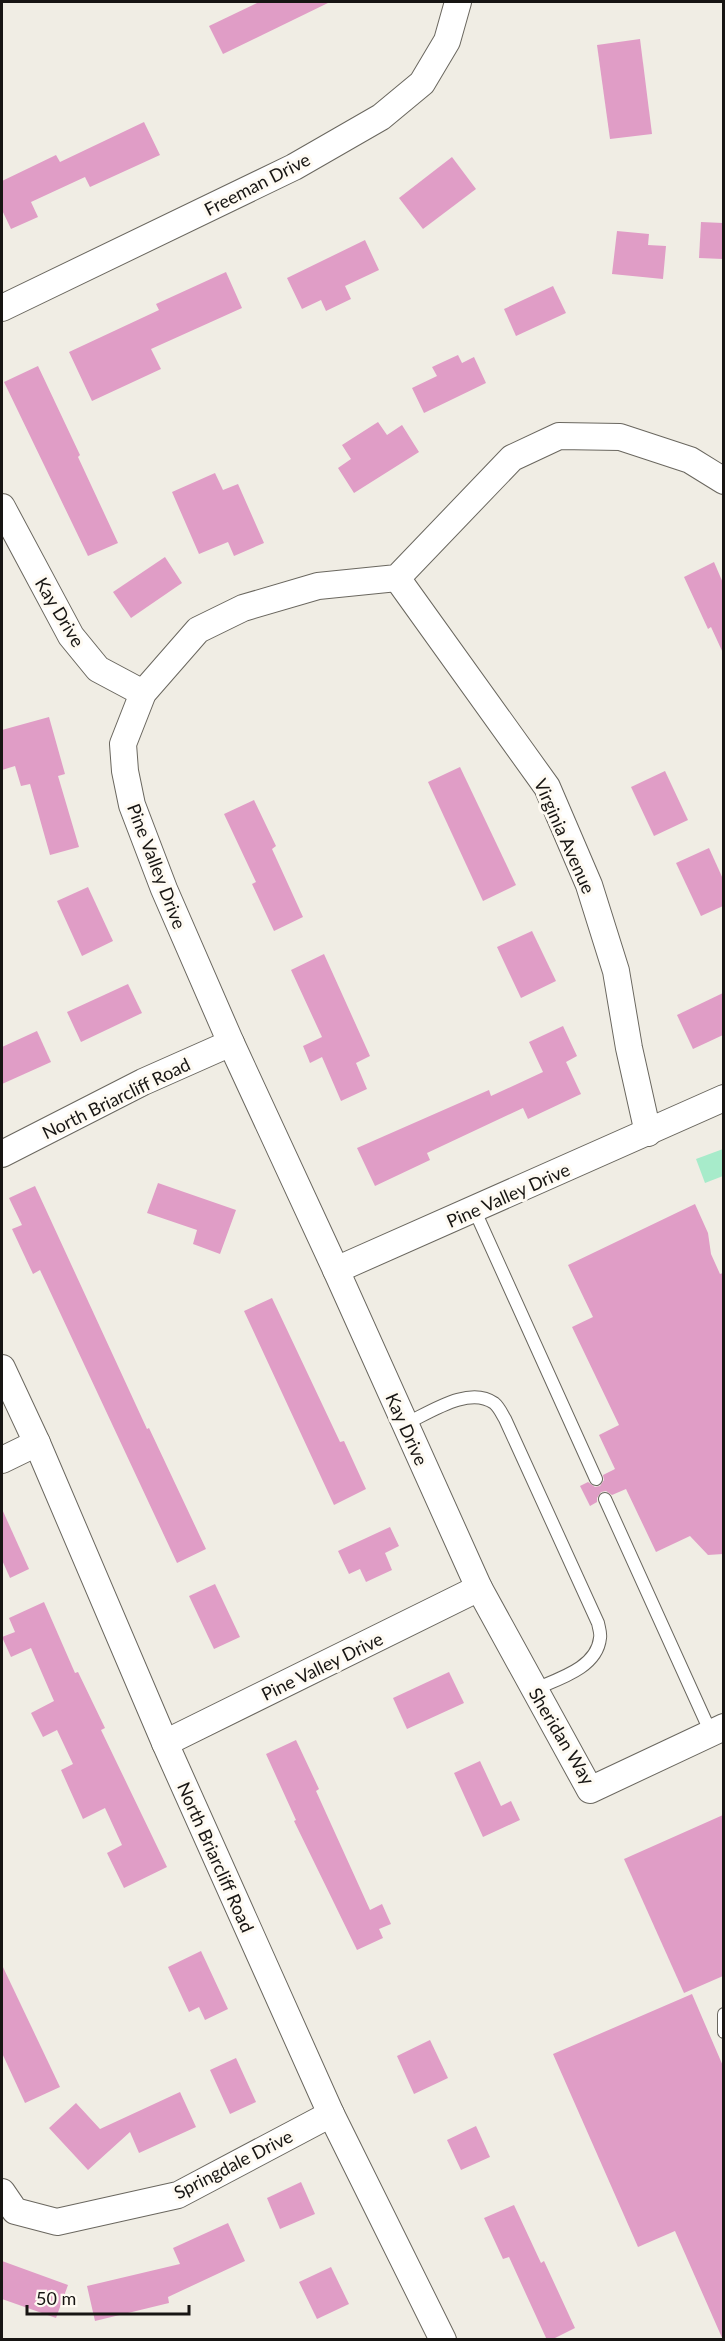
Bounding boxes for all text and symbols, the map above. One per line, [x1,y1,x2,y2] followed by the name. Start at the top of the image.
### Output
[200,148,314,220] street label: Freeman Drive
[31,573,89,651] street label: Kay Drive
[530,775,600,897] street label: Virginia Avenue
[123,800,191,932] street label: Pine Valley Drive
[38,1053,194,1143] street label: North Briarcliff Road
[443,1158,573,1232] street label: Pine Valley Drive
[381,1389,433,1469] street label: Kay Drive
[258,1627,386,1705] street label: Pine Valley Drive
[524,1684,600,1789] street label: Sheridan Way
[173,1778,259,1936] street label: North Briarcliff Road
[170,2125,296,2203] street label: Springdale Drive
[27,2278,189,2316] scale bar
[36,2287,76,2309] text: 50 m

